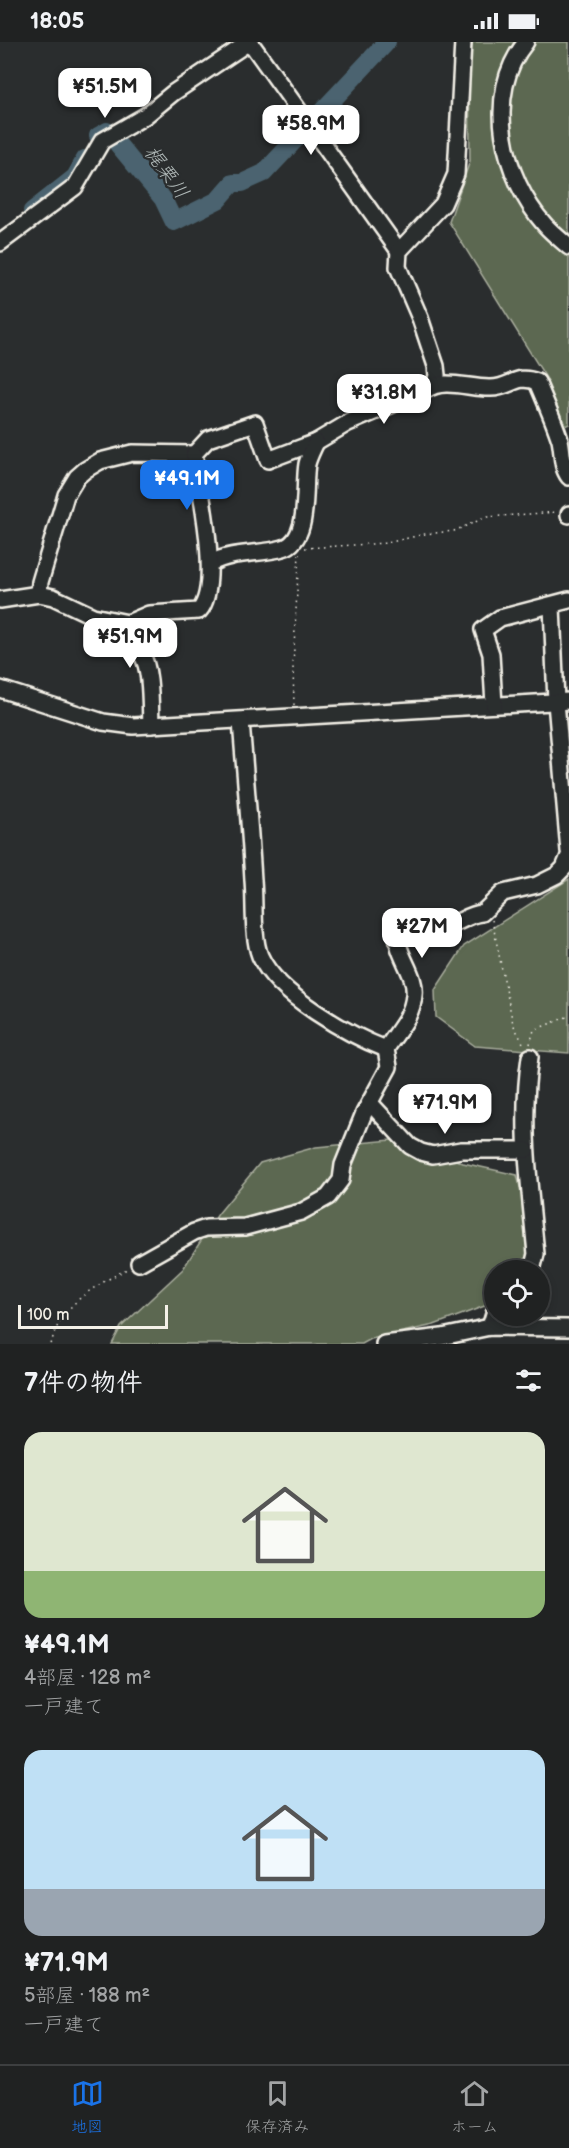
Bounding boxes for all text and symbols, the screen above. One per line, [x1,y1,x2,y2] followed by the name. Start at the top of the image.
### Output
[30,8,84,35] text: 18:05
[56,68,154,119] pin: ¥51.5M
[72,75,138,99] text: ¥51.5M
[262,105,360,156] pin: ¥58.9M
[276,112,346,136] text: ¥58.9M
[139,141,194,204] water label: 梶栗川
[335,374,433,425] pin: ¥31.8M
[351,381,417,405] text: ¥31.8M
[138,460,236,511] pin: ¥49.1M
[154,467,220,491] text: ¥49.1M
[81,618,179,669] pin: ¥51.9M
[97,625,163,649] text: ¥51.9M
[386,908,458,959] pin: ¥27M
[396,915,448,939] text: ¥27M
[396,1084,494,1135] pin: ¥71.9M
[412,1091,478,1115] text: ¥71.9M
[484,1260,550,1326] map controls
[484,1260,550,1326] button: locate
[18,1302,168,1330] scale bar
[27,1306,70,1325] text: 100 m
[512,1364,545,1397] icon: filters
[24,1368,142,1399] text: 7件の物件
[231,1471,339,1579] icon: home
[24,1630,110,1661] text: ¥49.1M
[24,1666,151,1690] text: 4部屋 · 128 m²
[24,1695,104,1719] text: 一戸建て
[231,1789,339,1897] icon: home
[24,1948,109,1979] text: ¥71.9M
[24,1984,150,2008] text: 5部屋 · 188 m²
[24,2013,104,2037] text: 一戸建て
[71,2077,104,2137] tab: 地図
[245,2077,309,2137] tab: 保存済み
[451,2077,498,2137] tab: ホーム

